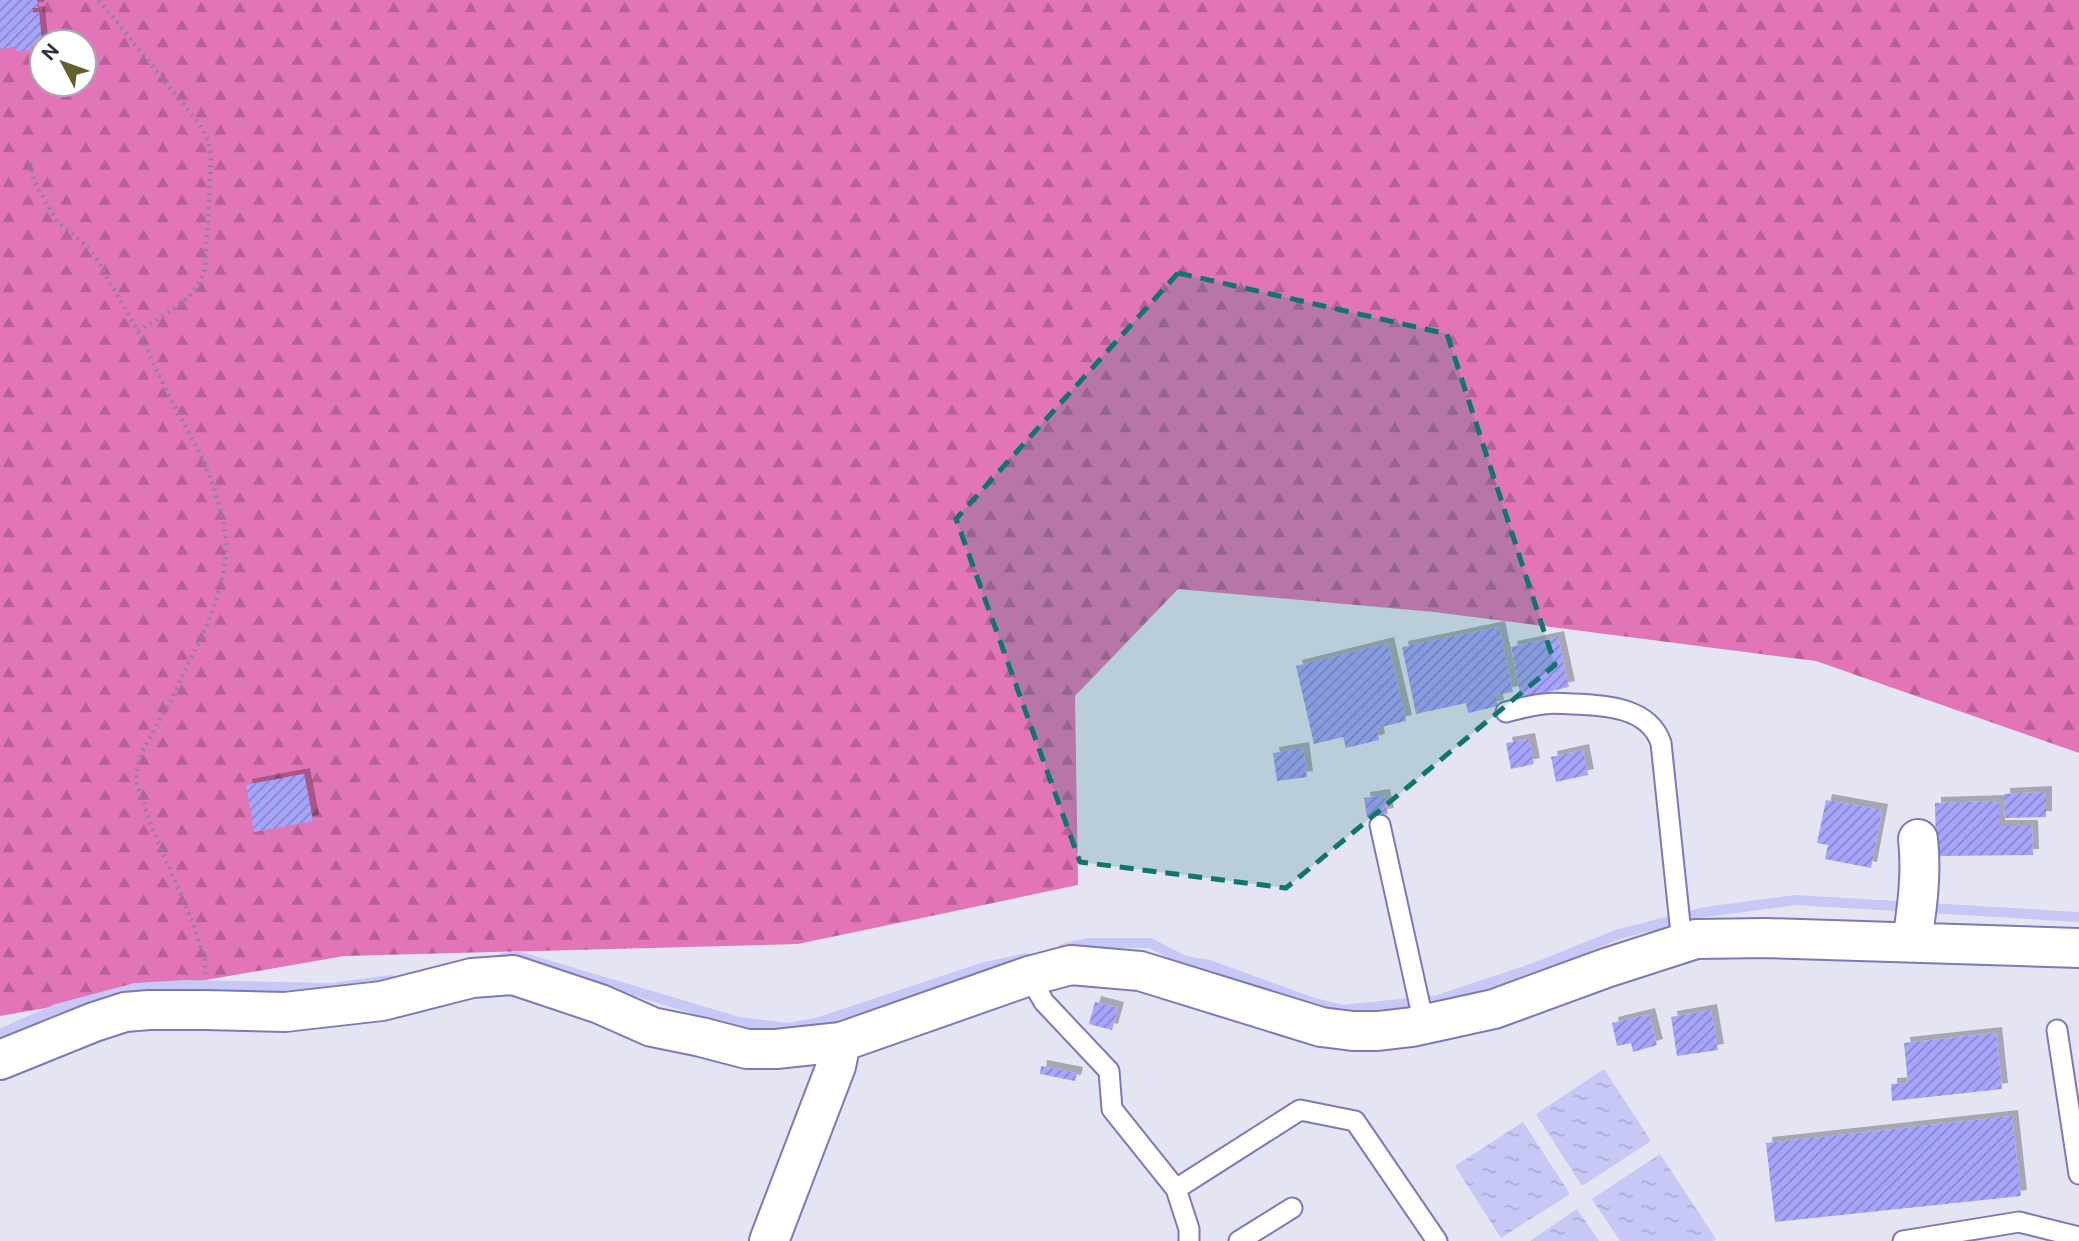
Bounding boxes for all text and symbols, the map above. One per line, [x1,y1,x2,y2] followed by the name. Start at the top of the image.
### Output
[28,28,98,98] north arrow
[37,39,63,65] text: N

